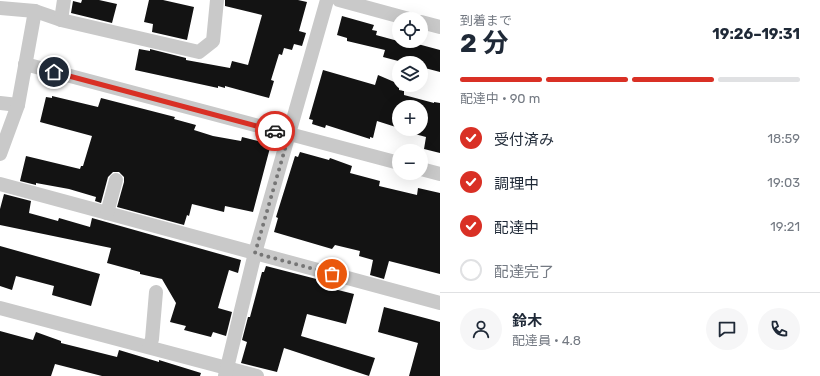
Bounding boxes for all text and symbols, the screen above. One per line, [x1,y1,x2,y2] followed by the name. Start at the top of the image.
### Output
[392,12,428,180] map controls
[392,12,428,48] button: locate
[460,13,512,28] text: 到着まで
[712,25,800,43] text: 19:26–19:31
[460,28,508,59] text: 2 分
[37,55,71,89] pin
[392,56,428,92] button: layers
[43,61,65,83] icon: home
[460,91,540,106] text: 配達中 · 90 m
[392,100,428,136] button: +
[255,111,295,151] courier
[264,120,286,142] icon: car
[460,127,482,149] icon: check
[494,131,554,149] text: 受付済み
[767,131,800,146] text: 18:59
[392,144,428,180] button: −
[460,171,482,193] icon: check
[494,175,539,193] text: 調理中
[767,175,800,190] text: 19:03
[460,215,482,237] icon: check
[494,219,539,237] text: 配達中
[770,219,800,234] text: 19:21
[315,257,349,291] pin
[321,263,343,285] icon: bag
[494,263,554,281] text: 配達完了
[460,308,502,350] button: person
[706,308,748,350] button: chat
[758,308,800,350] button: phone
[512,312,542,330] text: 鈴木
[512,333,581,348] text: 配達員 · 4.8

